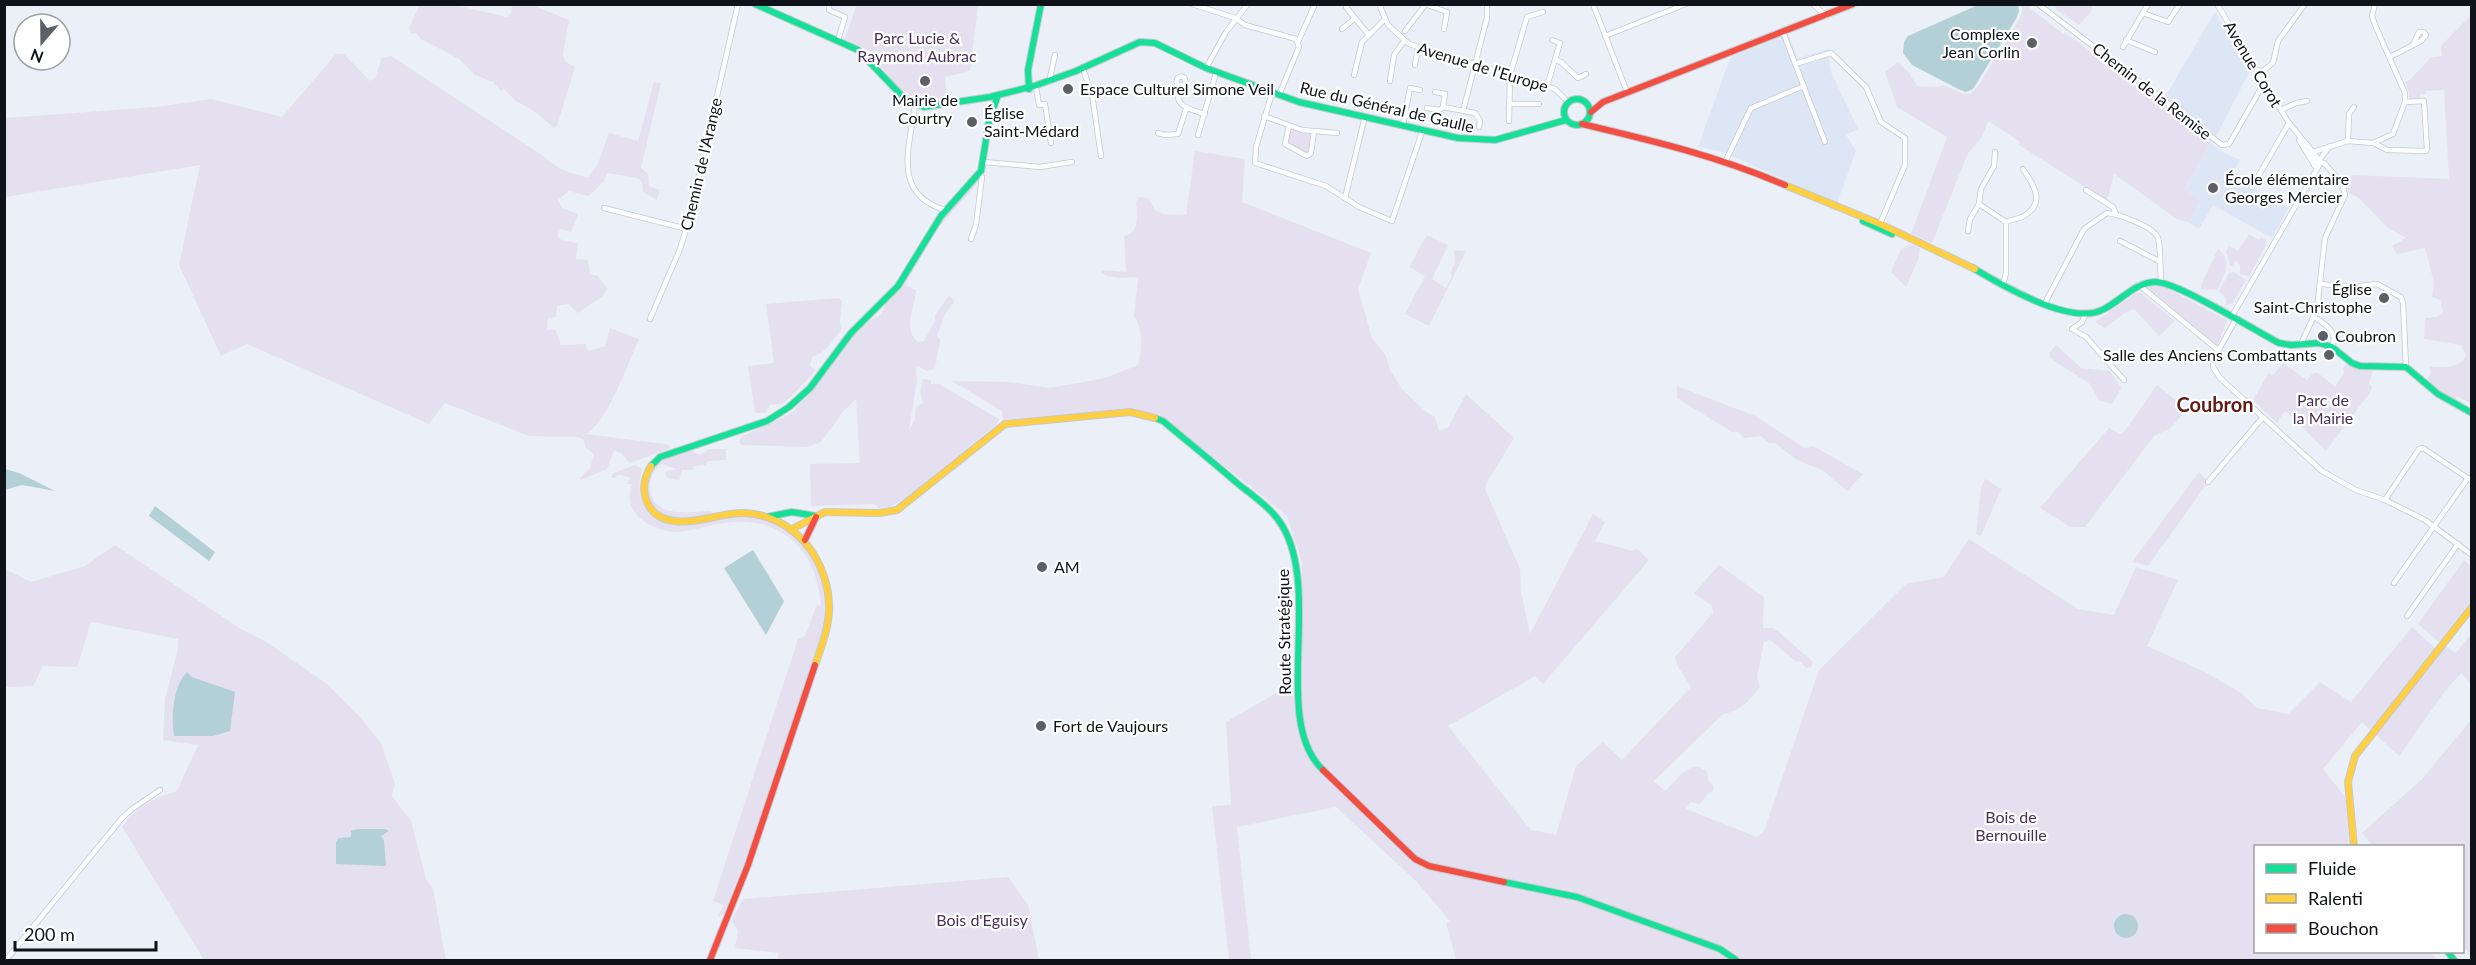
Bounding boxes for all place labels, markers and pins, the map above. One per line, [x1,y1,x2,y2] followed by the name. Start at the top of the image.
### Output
[1942,24,2020,61] place label: Complexe Jean Corlin
[2025,36,2039,50] marker: Complexe Jean Corlin
[918,74,932,88] marker: Mairie de Courtry
[1080,79,1274,98] place label: Espace Culturel Simone Veil
[1061,82,1075,96] marker: Espace Culturel Simone Veil
[892,90,958,127] place label: Mairie de Courtry
[984,103,1079,140] place label: Église Saint-Médard
[965,115,979,129] marker: Église Saint-Médard
[2225,169,2349,206] place label: École élémentaire Georges Mercier
[2206,181,2220,195] marker: École élémentaire Georges Mercier
[2254,279,2372,316] place label: Église Saint-Christophe
[2377,291,2391,305] marker: Église Saint-Christophe
[2335,326,2396,345] place label: Coubron
[2316,329,2330,343] marker: Coubron
[2103,345,2317,364] place label: Salle des Anciens Combattants
[2322,348,2336,362] marker: Salle des Anciens Combattants
[1054,557,1080,576] place label: AM
[1035,560,1049,574] marker: AM
[1053,716,1168,735] place label: Fort de Vaujours
[1034,719,1048,733] marker: Fort de Vaujours

